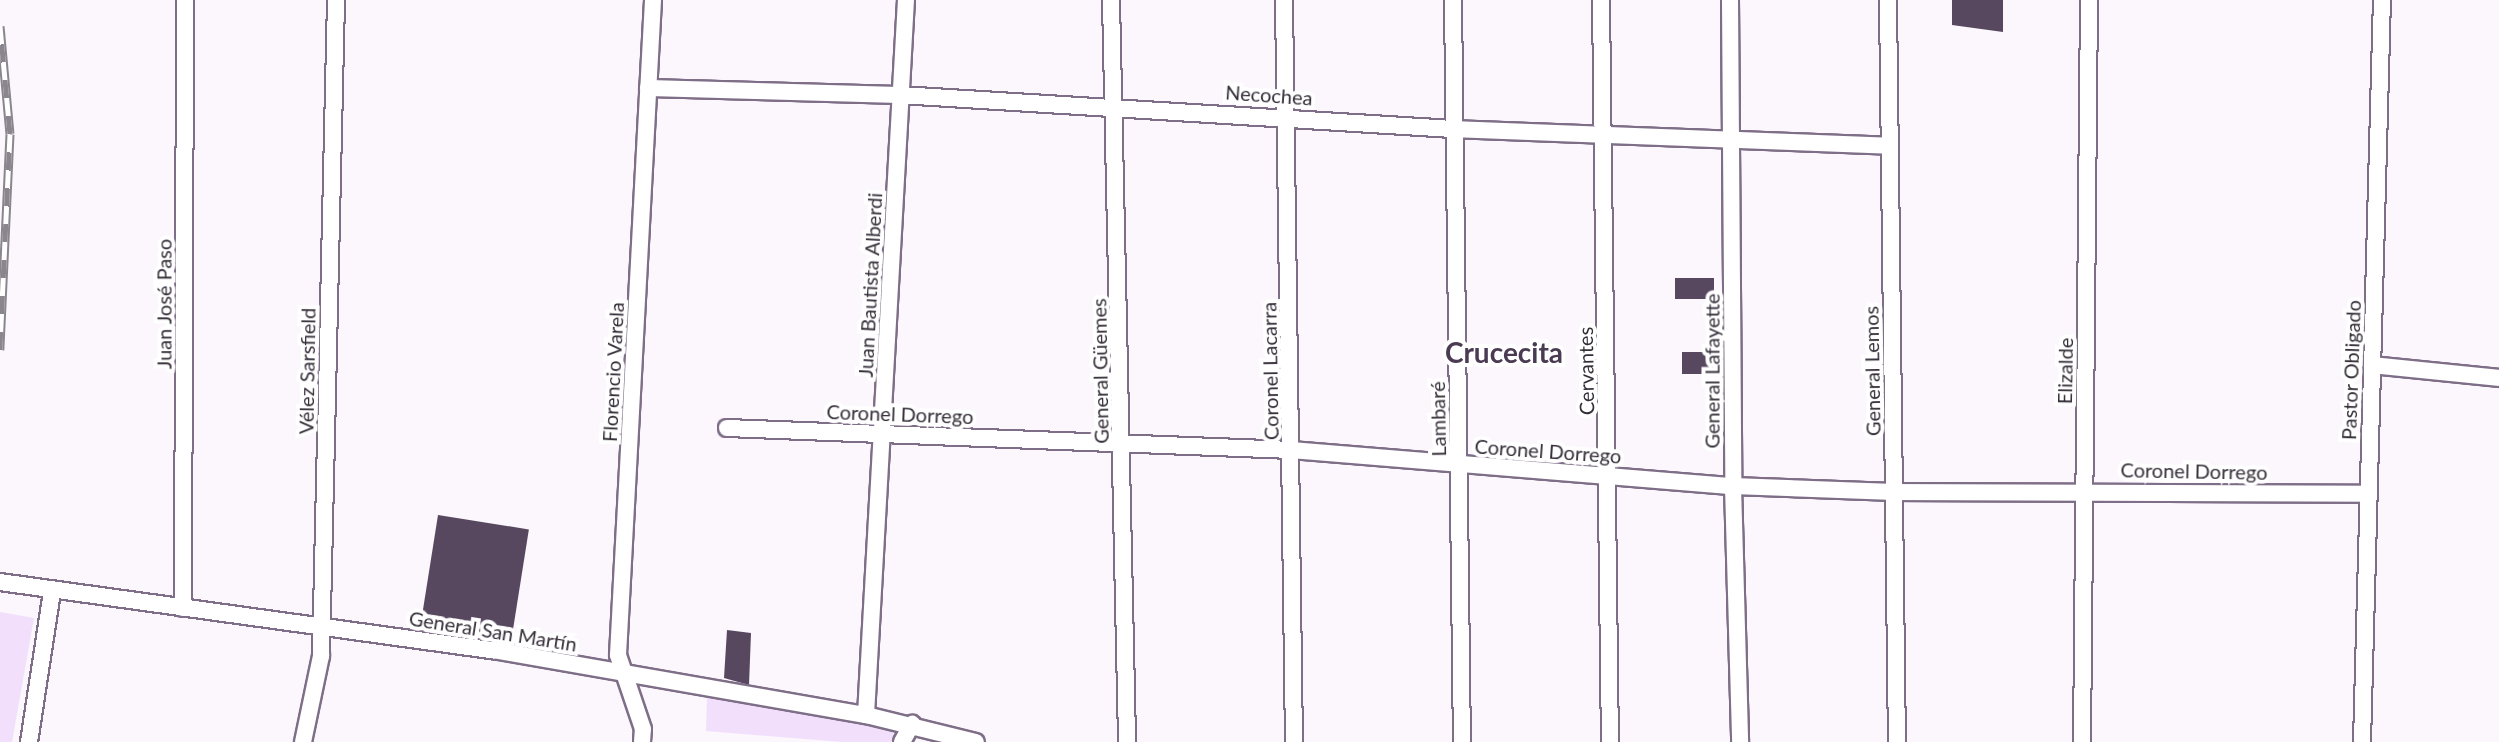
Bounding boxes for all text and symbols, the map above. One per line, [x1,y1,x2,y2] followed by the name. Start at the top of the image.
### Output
[1225,80,1313,110] street label: Necochea
[853,192,887,378] street label: Juan Bautista Alberdi
[152,239,176,369] street label: Juan José Paso
[1700,293,1724,449] street label: General Lafayette
[1087,298,1113,444] street label: General Güemes
[2337,299,2365,441] street label: Pastor Obligado
[597,301,629,443] street label: Florencio Varela
[1257,302,1283,440] street label: Coronel Lacarra
[1859,306,1885,436] street label: General Lemos
[294,308,320,434] street label: Vélez Sarsfield
[1573,327,1599,415] street label: Cervantes
[1445,335,1563,369] district label: Crucecita
[2052,338,2078,404] street label: Elizalde
[1425,381,1451,457] street label: Lambaré
[826,399,974,429] street label: Coronel Dorrego
[1474,434,1622,468] street label: Coronel Dorrego
[2120,458,2268,484] street label: Coronel Dorrego
[407,606,579,656] street label: General San Martín

